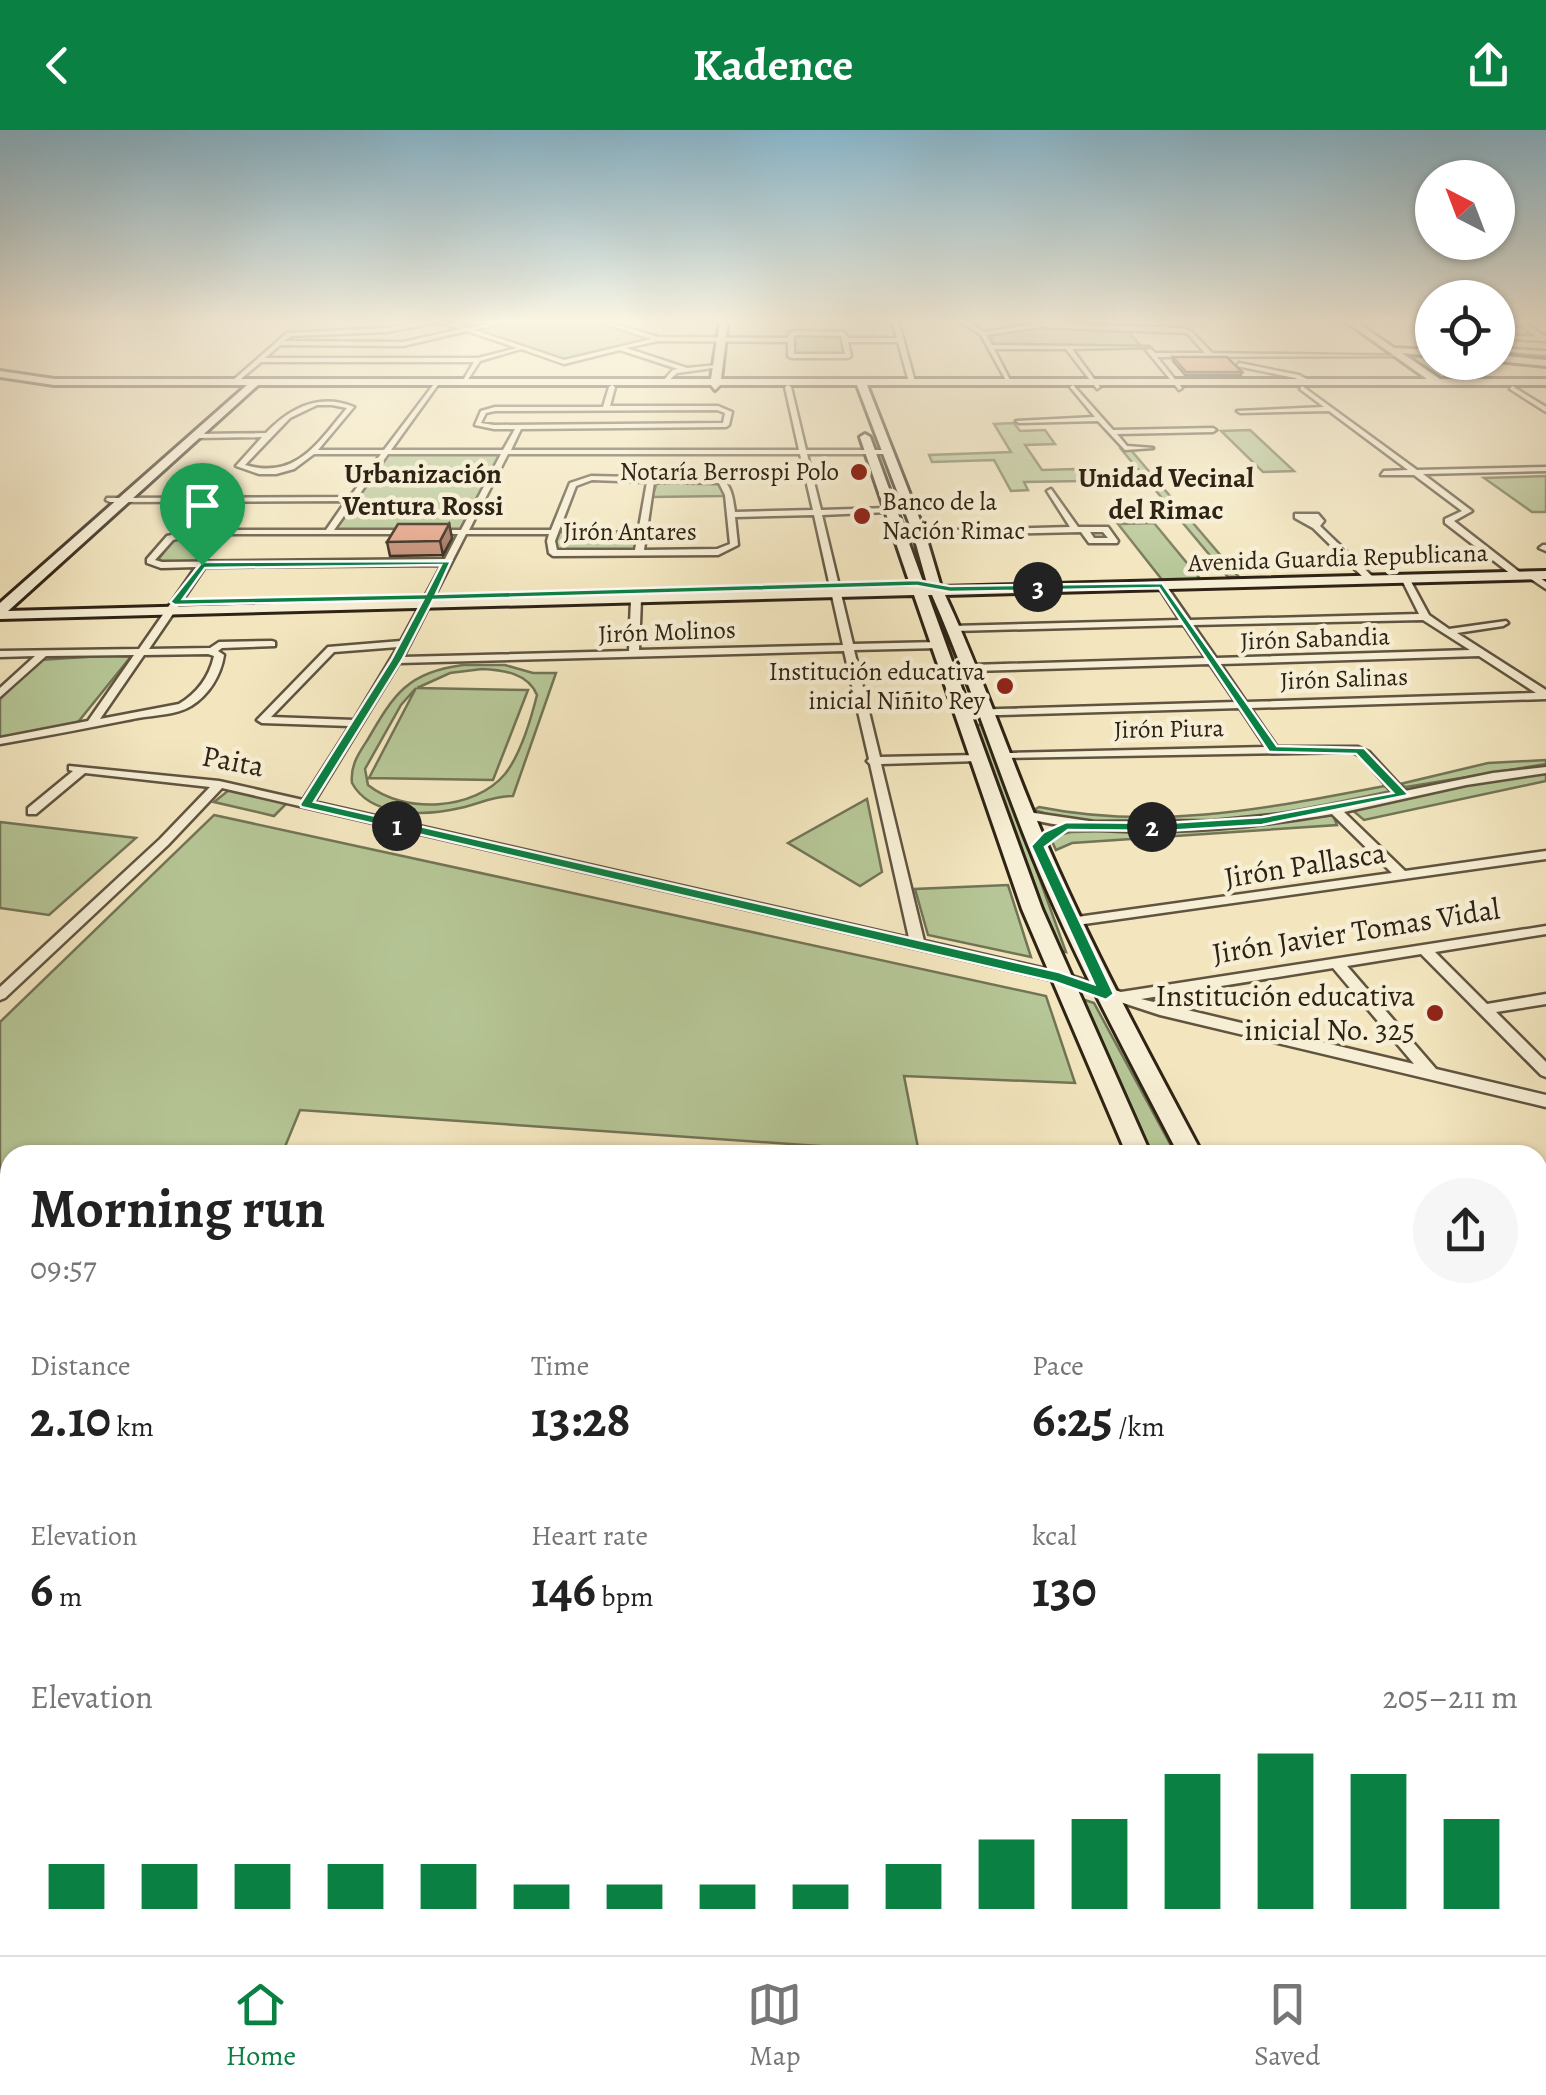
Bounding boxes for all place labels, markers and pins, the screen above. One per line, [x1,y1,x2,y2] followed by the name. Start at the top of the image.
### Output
[620,455,839,489] place label: Notaría Berrospi Polo
[848,461,870,483] marker: Notaría Berrospi Polo
[160,463,245,566] pin
[882,485,1025,548] place label: Banco de la Nación Rimac
[851,505,873,527] marker: Banco de la Nación Rimac
[1013,562,1063,612] pin: 3
[769,655,986,718] place label: Institución educativa inicial Niñito Rey
[994,675,1016,697] marker: Institución educativa inicial Niñito Rey
[372,801,422,851] pin: 1
[1127,802,1177,852] pin: 2
[1156,976,1415,1050] place label: Institución educativa inicial No. 325
[1424,1002,1446,1024] marker: Institución educativa inicial No. 325

